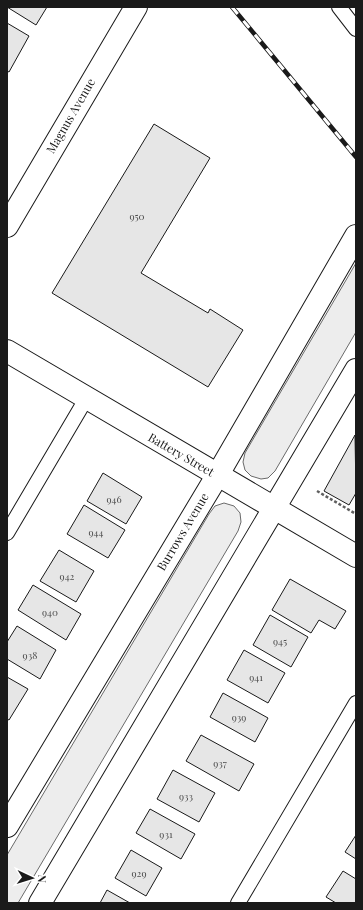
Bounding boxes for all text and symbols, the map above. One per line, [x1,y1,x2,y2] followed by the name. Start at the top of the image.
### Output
[42,75,98,156] street label: Magnus Avenue
[129,209,145,223] house number: 950
[146,429,218,480] street label: Battery Street
[153,490,212,573] street label: Burrows Avenue
[106,492,122,506] house number: 946
[89,525,104,539] house number: 944
[60,569,75,583] house number: 942
[42,605,58,619] house number: 940
[273,634,287,648] house number: 945
[23,648,37,662] house number: 938
[249,670,263,684] house number: 941
[232,710,246,724] house number: 939
[213,756,227,770] house number: 937
[179,789,194,803] house number: 933
[159,827,173,841] house number: 931
[12,858,52,898] north arrow
[132,866,146,880] house number: 929
[35,874,50,883] text: N

